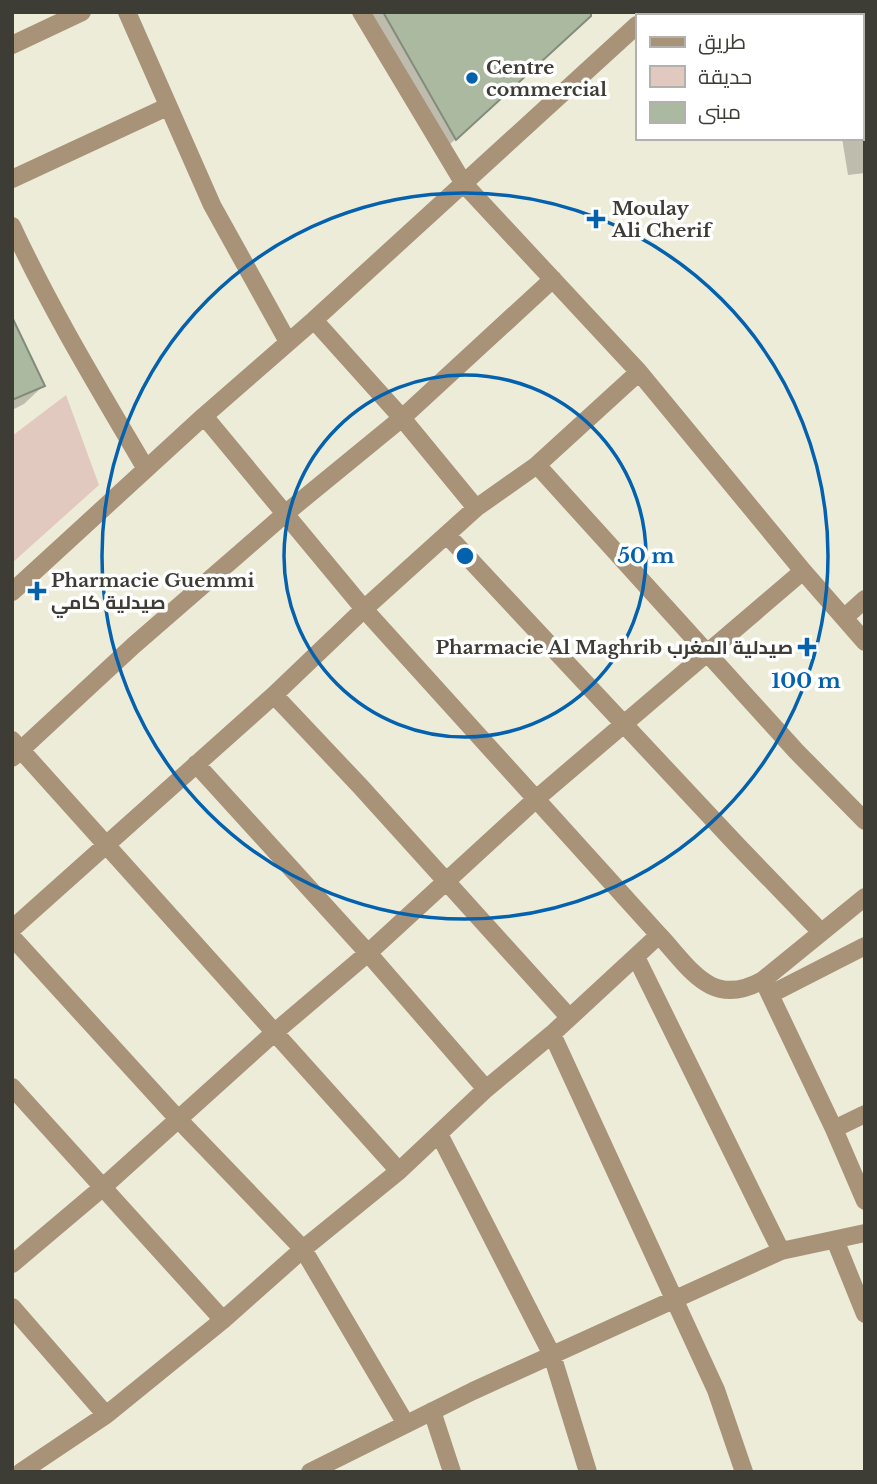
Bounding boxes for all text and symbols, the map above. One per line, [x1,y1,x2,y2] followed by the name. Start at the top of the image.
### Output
[636,14,863,140] legend
[698,29,746,55] text: طريق
[486,56,607,101] place label: Centre commercial
[698,64,752,90] text: حديقة
[464,70,480,86] marker: Centre commercial
[698,99,741,125] text: مبنى
[611,197,714,242] place label: Moulay Ali Cherif
[586,209,606,229] marker: Moulay Ali Cherif
[617,543,675,569] text: 50 m
[453,544,477,568] centre of rings
[51,569,254,618] place label: Pharmacie Guemmi صيدلية كامي
[29,583,45,599] marker: Pharmacie Guemmi صيدلية كامي
[435,636,793,659] place label: Pharmacie Al Maghrib صيدلية المغرب
[799,639,815,655] marker: Pharmacie Al Maghrib صيدلية المغرب
[771,668,841,694] text: 100 m

